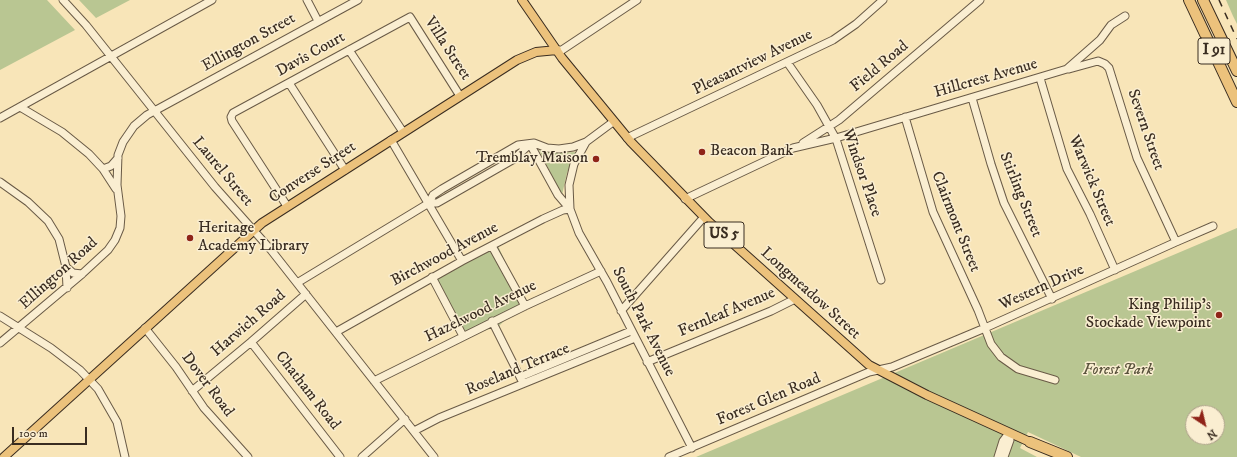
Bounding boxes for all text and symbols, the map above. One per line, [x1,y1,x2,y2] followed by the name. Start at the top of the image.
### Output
[199,9,299,77] street label: Ellington Street
[419,14,475,84] street label: Villa Street
[690,26,816,100] street label: Pleasantview Avenue
[273,28,349,82] street label: Davis Court
[847,37,913,97] street label: Field Road
[1198,38,1230,64] road number: I 91
[932,55,1040,103] street label: Hillcrest Avenue
[1122,87,1168,173] street label: Severn Street
[837,126,885,220] street label: Windsor Place
[187,133,257,211] street label: Laurel Street
[1063,133,1119,229] street label: Warwick Street
[266,138,360,208] street label: Converse Street
[710,142,793,162] place label: Beacon Bank
[697,147,707,157] marker: Beacon Bank
[476,149,588,169] place label: Tremblay Maison
[994,150,1046,240] street label: Stirling Street
[591,154,601,164] marker: Tremblay Maison
[926,169,984,275] street label: Clairmont Street
[198,219,309,257] place label: Heritage Academy Library
[388,219,502,291] street label: Birchwood Avenue
[704,222,744,248] road number: US 5
[185,233,195,243] marker: Heritage Academy Library
[16,234,102,314] street label: Ellington Road
[756,244,864,344] street label: Longmeadow Street
[997,261,1087,315] street label: Western Drive
[607,264,679,380] street label: South Park Avenue
[422,277,540,347] street label: Hazelwood Avenue
[676,284,778,342] street label: Fernleaf Avenue
[208,286,290,362] street label: Harwich Road
[1086,296,1211,334] place label: King Philip's Stockade Viewpoint
[1214,310,1224,320] marker: King Philip's Stockade Viewpoint
[463,339,573,401] street label: Roseland Terrace
[270,348,344,434] street label: Chatham Road
[177,349,237,421] street label: Dover Road
[1083,361,1153,381] park label: Forest Park
[714,369,824,431] street label: Forest Glen Road
[1185,405,1225,445] north arrow
[14,419,89,445] scale bar
[19,426,48,441] text: 100 m
[1204,426,1219,442] text: N

